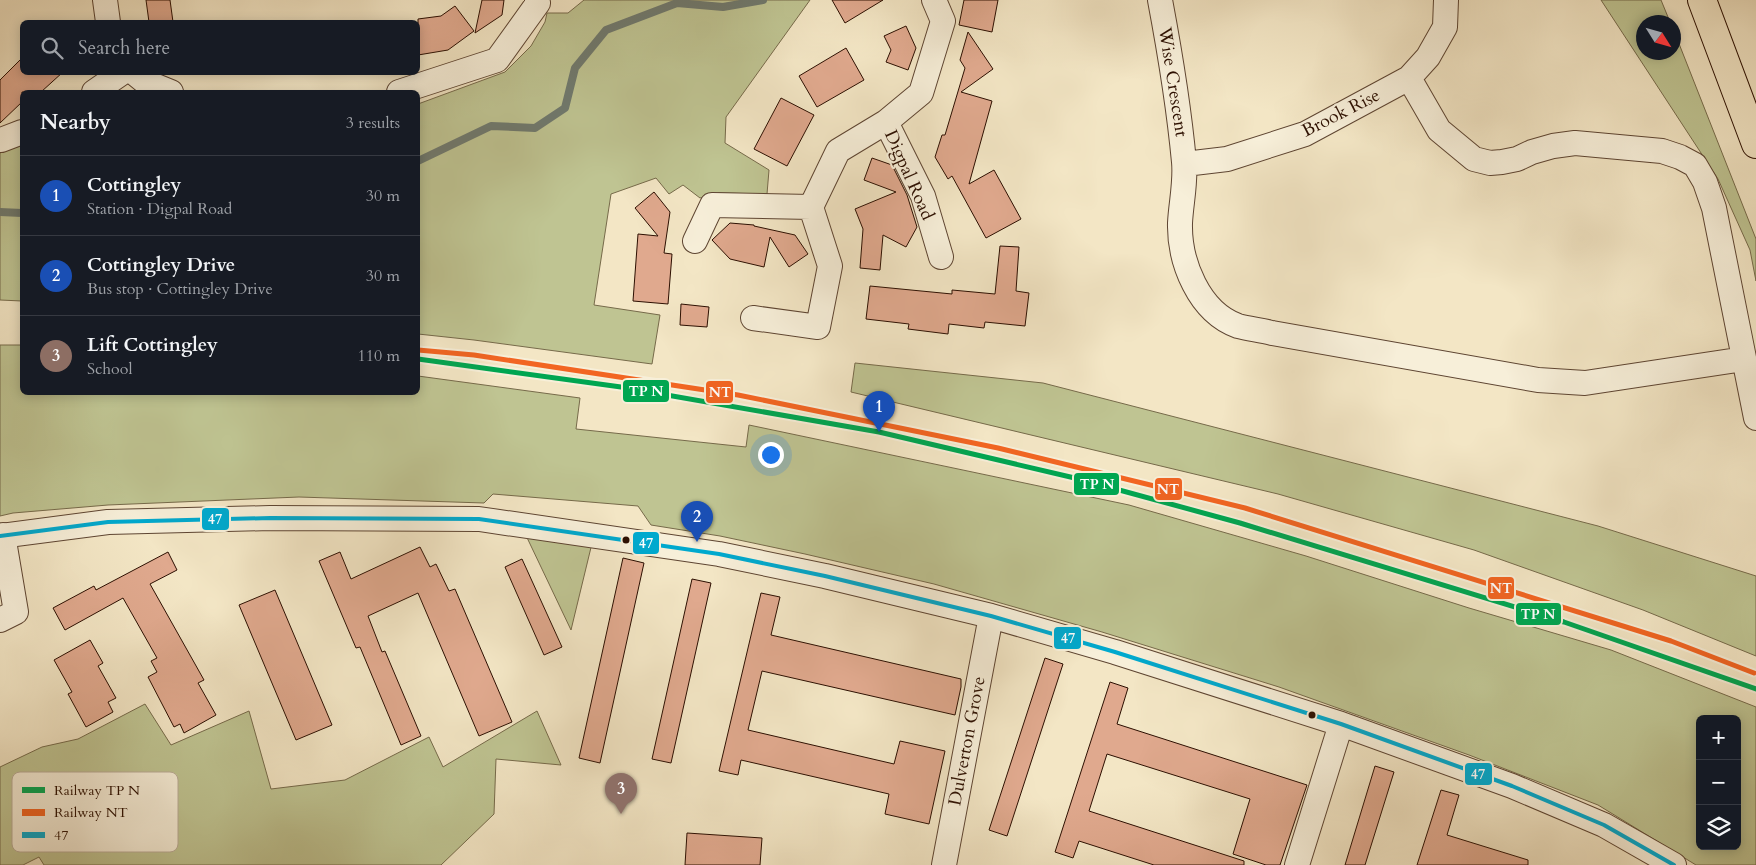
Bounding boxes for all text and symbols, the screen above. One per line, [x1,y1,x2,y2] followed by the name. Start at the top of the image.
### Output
[1636,15,1681,60] north arrow
[20,20,420,75] search box
[1152,24,1194,139] street label: Wise Crescent
[38,34,66,62] icon: search
[78,35,170,61] text: Search here
[1298,83,1384,143] street label: Brook Rise
[40,108,111,137] text: Nearby
[346,112,400,134] text: 3 results
[878,126,940,224] street label: Digpal Road
[87,172,181,198] text: Cottingley
[52,185,60,207] text: 1
[366,185,400,207] text: 30 m
[87,198,232,220] text: Station · Digpal Road
[87,252,235,278] text: Cottingley Drive
[52,265,60,287] text: 2
[366,265,400,287] text: 30 m
[87,278,273,300] text: Bus stop · Cottingley Drive
[87,332,218,358] text: Lift Cottingley
[52,345,60,367] text: 3
[358,345,400,367] text: 110 m
[87,358,132,380] text: School
[622,379,670,403] line badge: TP N
[705,380,734,404] line badge: NT
[628,382,664,401] text: TP N
[709,383,731,402] text: NT
[863,391,895,432] pin: 1
[758,442,784,468] your location
[1073,472,1120,496] line badge: TP N
[1079,475,1115,494] text: TP N
[1154,477,1183,501] line badge: NT
[1157,480,1179,499] text: NT
[681,501,713,542] pin: 2
[201,507,230,531] line badge: 47
[208,510,222,529] text: 47
[632,531,660,555] line badge: 47
[639,534,653,553] text: 47
[621,535,631,545] unlabelled marker
[1487,576,1515,600] line badge: NT
[1490,579,1512,598] text: NT
[1515,602,1562,626] line badge: TP N
[1520,605,1556,624] text: TP N
[1053,626,1082,650] line badge: 47
[1061,629,1075,648] text: 47
[942,674,992,808] street label: Dulverton Grove
[1307,710,1317,720] unlabelled marker
[1696,715,1741,850] map controls
[1696,715,1741,760] button: +
[1696,760,1741,805] button: −
[1464,762,1493,786] line badge: 47
[1471,765,1485,784] text: 47
[12,772,178,852] legend
[605,773,637,814] pin: 3
[54,781,140,800] text: Railway TP N
[54,803,128,822] text: Railway NT
[1696,805,1741,850] button: layers
[54,826,68,845] text: 47

